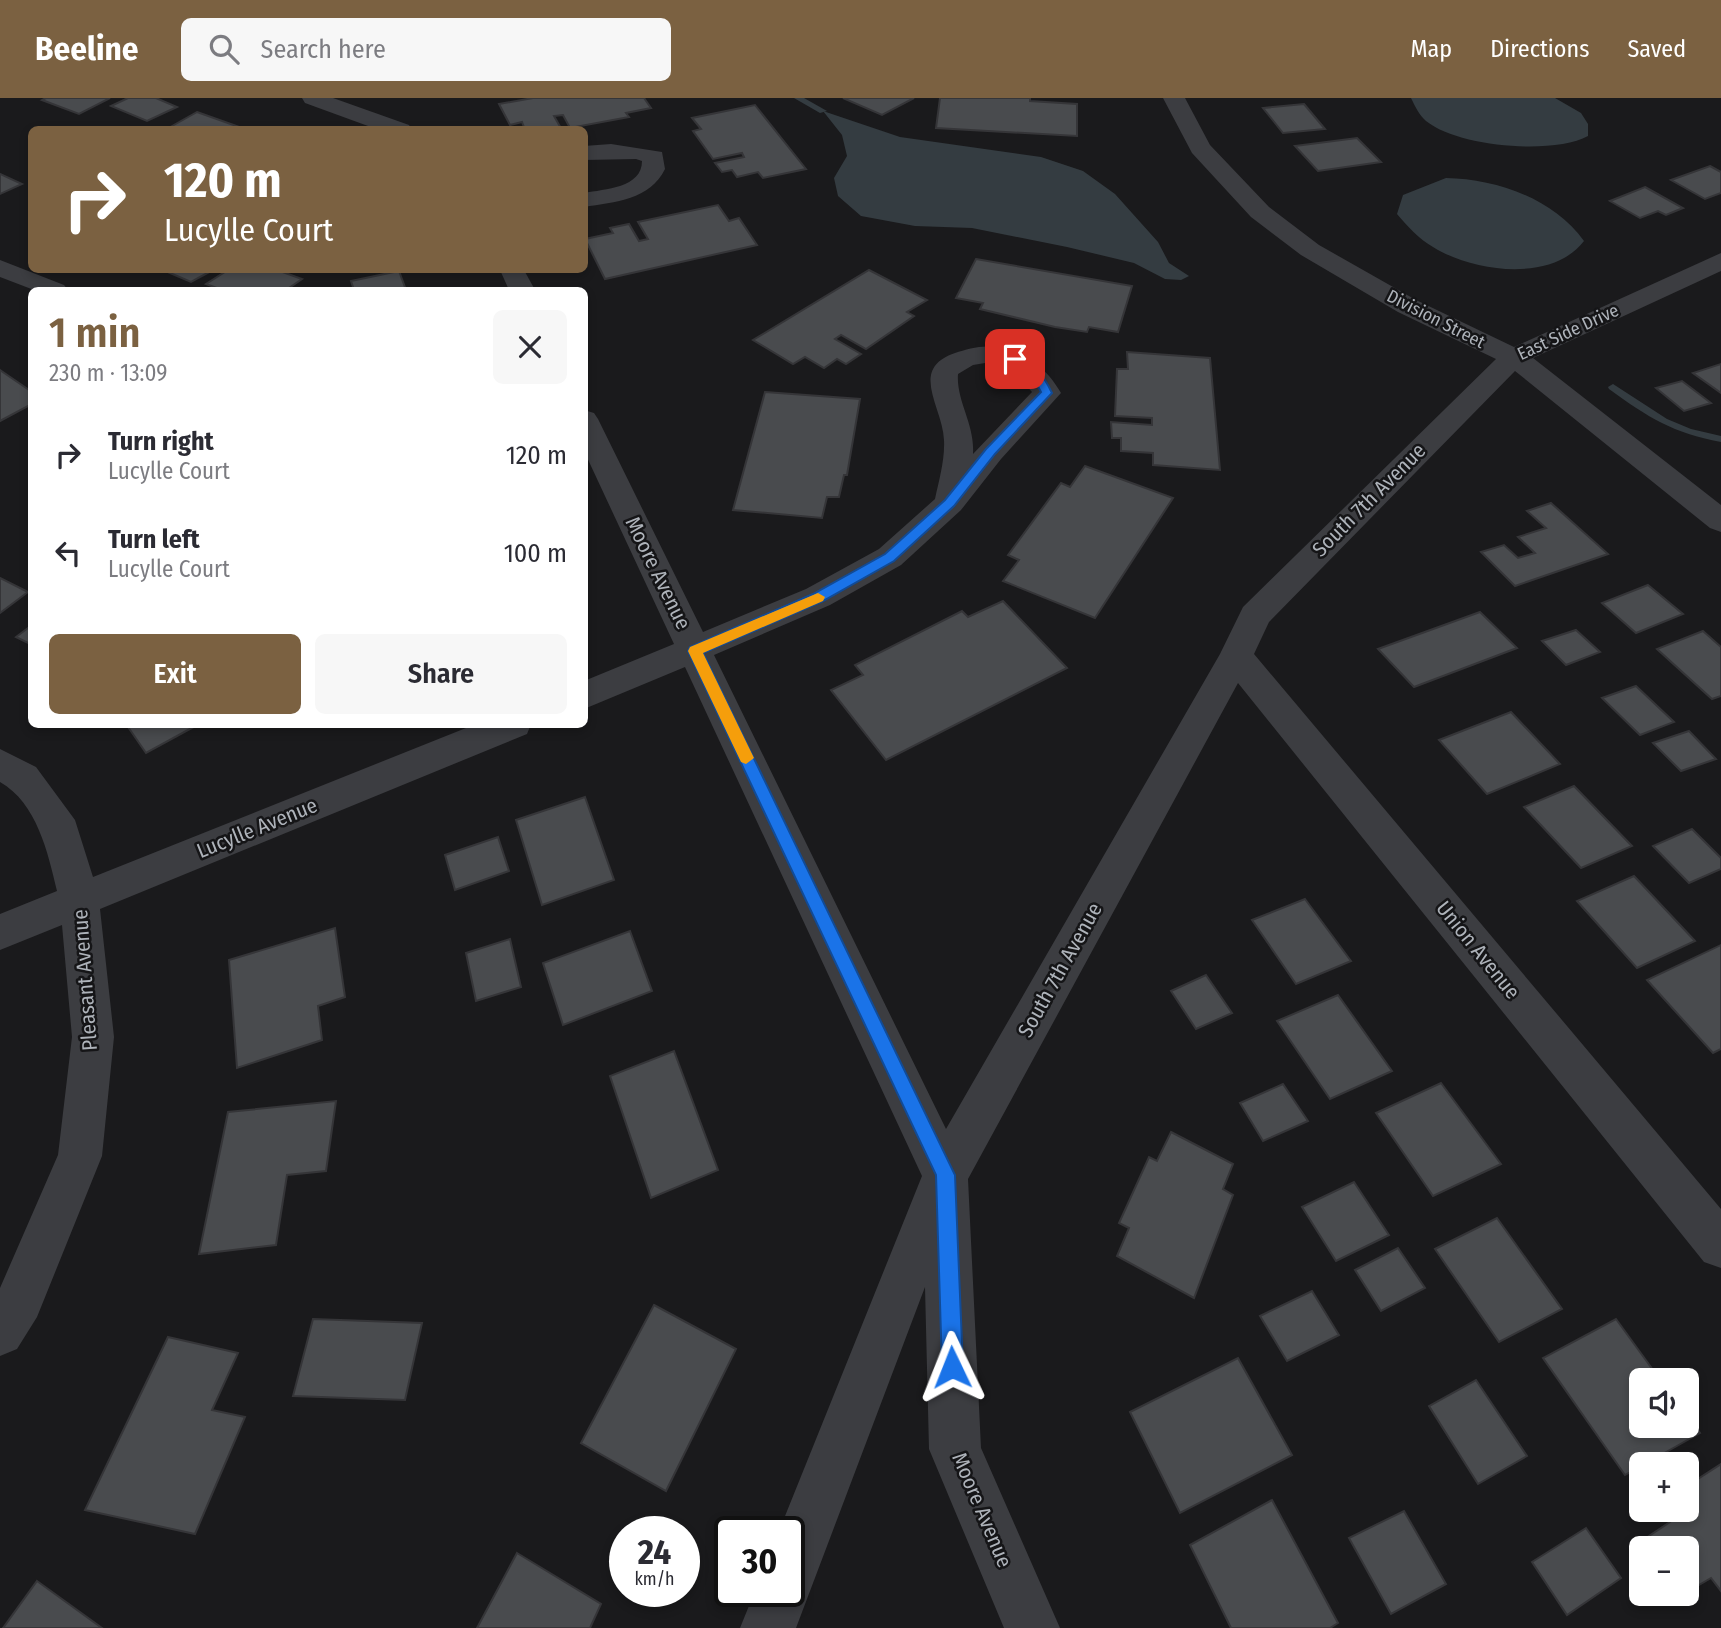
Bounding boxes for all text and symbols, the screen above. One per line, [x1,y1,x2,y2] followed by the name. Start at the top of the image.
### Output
[181,18,671,81] search box
[35,29,139,69] text: Beeline
[205,30,243,68] icon: search
[261,34,386,65] text: Search here
[1411,35,1452,63] text: Map
[1490,35,1589,63] text: Directions
[1627,35,1686,63] text: Saved
[164,151,282,210] text: 120 m
[49,154,140,245] icon: right
[164,211,333,249] text: Lucylle Court
[1383,285,1489,353] street label: Division Street
[1514,299,1622,365] street label: East Side Drive
[49,308,140,358] text: 1 min
[493,310,567,384] button: close
[985,329,1045,389] pin
[996,340,1034,378] icon: arrive
[49,359,167,387] text: 230 m · 13:09
[108,426,214,457] text: Turn right
[49,436,87,474] icon: right
[1307,438,1431,562] street label: South 7th Avenue
[506,440,567,471] text: 120 m
[108,457,230,485] text: Lucylle Court
[620,512,696,634] street label: Moore Avenue
[108,524,200,555] text: Turn left
[49,534,87,572] icon: left
[504,538,567,569] text: 100 m
[108,555,230,583] text: Lucylle Court
[49,634,301,714] button: Exit
[315,634,567,714] button: Share
[193,792,321,864] street label: Lucylle Avenue
[1430,896,1526,1004] street label: Union Avenue
[1012,898,1108,1042] street label: South 7th Avenue
[67,908,103,1052] street label: Pleasant Avenue
[915,1330,989,1404] position arrow
[1629,1368,1699,1606] map controls
[1629,1368,1699,1438] button: sound
[946,1449,1018,1571] street label: Moore Avenue
[1629,1452,1699,1522] button: +
[714,1516,805,1607] speed limit sign: 30
[638,1531,671,1573] text: 24
[1629,1536,1699,1606] button: −
[634,1568,675,1590] text: km/h

